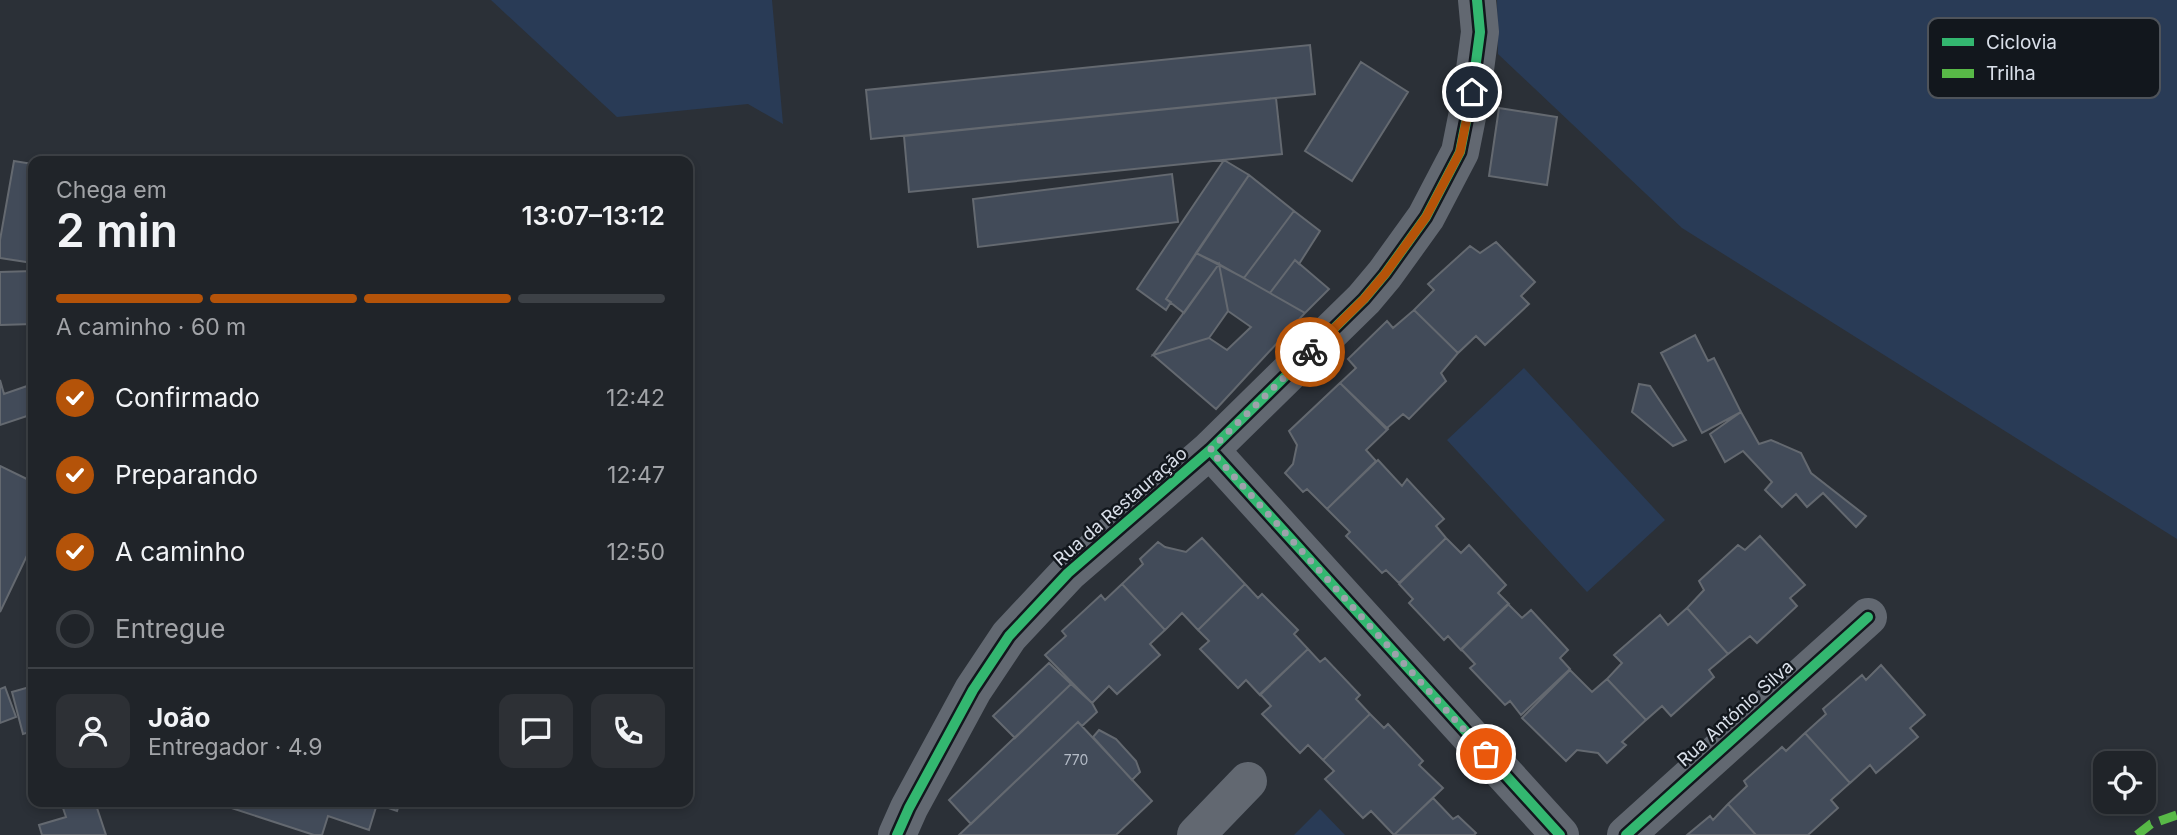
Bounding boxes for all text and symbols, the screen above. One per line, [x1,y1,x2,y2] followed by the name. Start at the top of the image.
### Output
[1928,18,2160,98] legend
[1986,31,2057,54] text: Ciclovia
[1442,62,1502,122] pin
[1986,62,2036,85] text: Trilha
[1453,73,1491,111] icon: home
[56,176,167,204] text: Chega em
[522,200,665,231] text: 13:07–13:12
[56,202,178,258] text: 2 min
[56,313,246,341] text: A caminho · 60 m
[1275,317,1345,387] courier
[1291,333,1329,371] icon: bike
[56,379,94,417] icon: check
[115,382,260,413] text: Confirmado
[606,384,665,412] text: 12:42
[1049,442,1191,570] street label: Rua da Restauração
[56,456,94,494] icon: check
[115,459,258,490] text: Preparando
[607,461,665,489] text: 12:47
[56,533,94,571] icon: check
[115,536,245,567] text: A caminho
[607,538,665,566] text: 12:50
[115,613,226,644] text: Entregue
[1673,656,1797,770] street label: Rua António Silva
[56,694,130,768] button: person
[499,694,573,768] button: chat
[591,694,665,768] button: phone
[148,702,210,733] text: João
[1456,724,1516,784] pin
[148,733,323,761] text: Entregador · 4.9
[1467,735,1505,773] icon: bag
[1064,751,1088,768] house number: 770
[2093,751,2156,814] map controls
[2093,751,2156,814] button: locate

